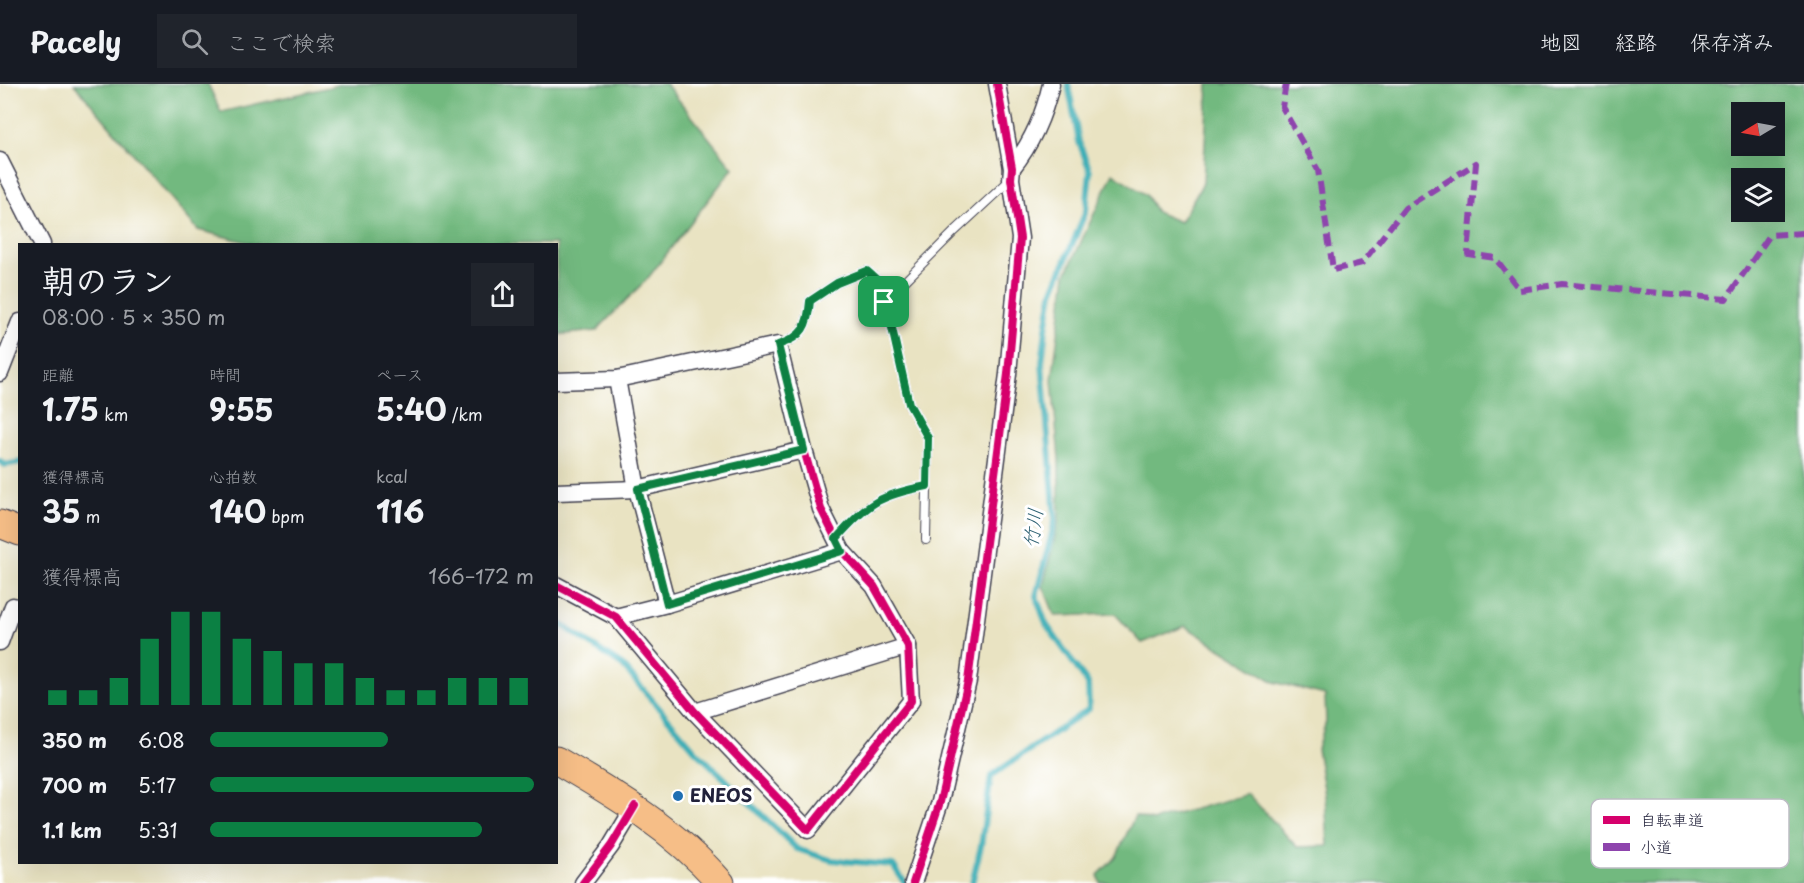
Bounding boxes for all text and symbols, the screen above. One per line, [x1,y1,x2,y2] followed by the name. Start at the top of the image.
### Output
[157,14,577,68] search box
[30,20,121,63] text: Pacely
[178,25,211,58] icon: search
[226,25,336,58] text: ここで検索
[1540,25,1582,57] text: 地図
[1615,25,1657,57] text: 経路
[1690,25,1774,57] text: 保存済み
[1731,102,1785,156] north arrow
[1731,102,1785,222] map controls
[1731,168,1785,222] button: layers
[42,254,174,304] text: 朝のラン
[471,263,534,326] button: share
[858,276,909,327] pin
[867,285,900,318] icon: arrive
[42,302,225,332] text: 08:00 · 5 × 350 m
[42,362,74,386] text: 距離
[209,362,241,386] text: 時間
[376,362,423,386] text: ペース
[42,386,99,431] text: 1.75
[209,386,274,431] text: 9:55
[376,386,447,431] text: 5:40
[99,402,128,426] text: km
[447,402,482,426] text: /km
[42,464,106,488] text: 獲得標高
[209,464,257,488] text: 心拍数
[376,464,408,488] text: kcal
[42,488,81,533] text: 35
[209,488,266,533] text: 140
[376,488,424,533] text: 116
[81,504,100,528] text: m
[266,504,305,528] text: bpm
[1014,506,1050,550] water label: 竹川
[42,561,122,591] text: 獲得標高
[428,561,534,591] text: 166–172 m
[42,725,107,755] text: 350 m
[138,725,185,755] text: 6:08
[42,770,107,800] text: 700 m
[138,770,176,800] text: 5:17
[690,781,753,808] place label: ENEOS
[671,789,685,803] marker: ENEOS
[1591,799,1789,868] legend
[1640,807,1704,831] text: 自転車道
[42,815,102,845] text: 1.1 km
[138,815,178,845] text: 5:31
[1640,834,1672,858] text: 小道

